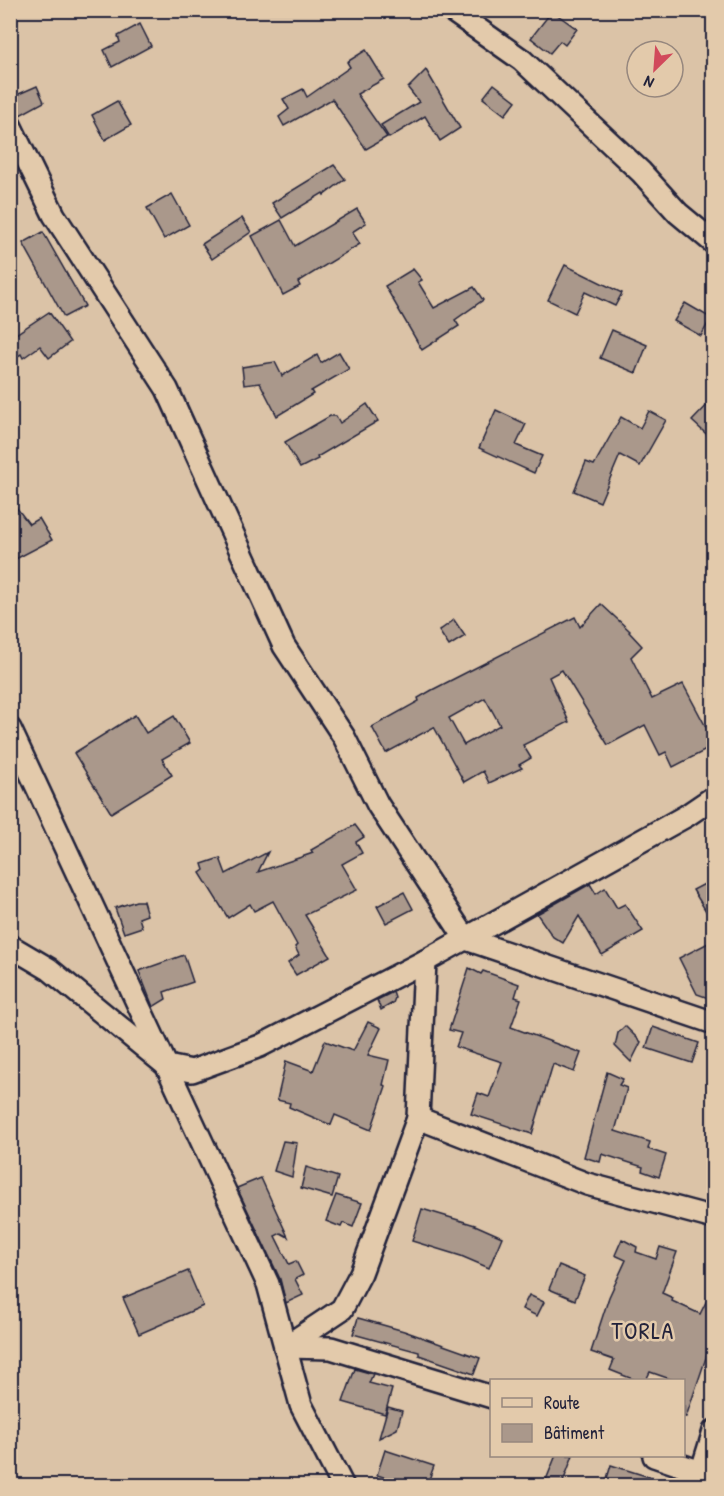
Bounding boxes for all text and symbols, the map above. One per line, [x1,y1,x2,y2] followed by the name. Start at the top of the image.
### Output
[625,39,685,99] north arrow
[640,71,657,94] text: N
[611,1314,675,1346] district label: TORLA
[490,1379,685,1457] legend
[544,1390,580,1415] text: Route
[544,1420,605,1445] text: Bâtiment

